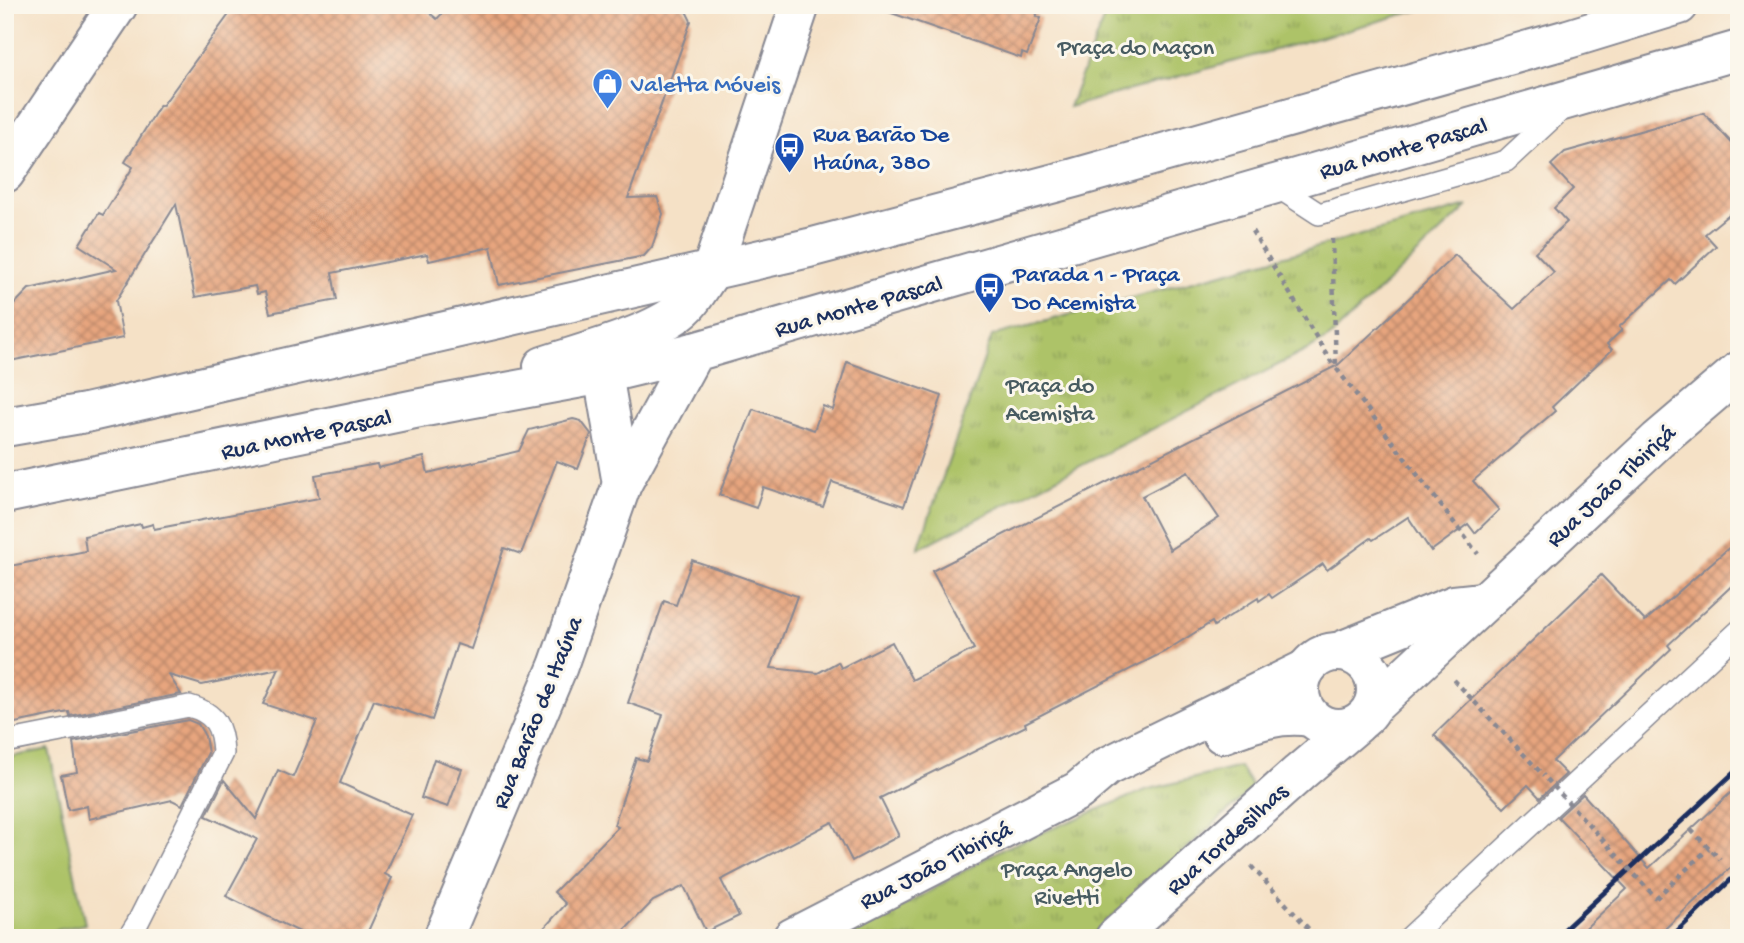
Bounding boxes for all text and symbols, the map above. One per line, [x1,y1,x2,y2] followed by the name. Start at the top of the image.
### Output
[1057,35,1215,64] park label: Praça do Maçon
[591,66,625,110] shop icon: Valetta Móveis
[630,72,781,101] place label: Valetta Móveis
[1317,113,1491,188] street label: Rua Monte Pascal
[813,122,950,179] place label: Rua Barão De Itaúna, 380
[773,130,807,174] bus stop icon: Rua Barão De Itaúna, 380
[1011,262,1180,319] place label: Parada 1 - Praça Do Acemista
[973,270,1007,314] bus stop icon: Parada 1 - Praça Do Acemista
[772,271,946,346] street label: Rua Monte Pascal
[1005,373,1095,430] park label: Praça do Acemista
[219,404,395,469] street label: Rua Monte Pascal
[1541,420,1684,555] street label: Rua João Tibiriçá
[487,612,591,814] street label: Rua Barão de Itaúna
[1161,778,1296,903] street label: Rua Tordesilhas
[856,816,1018,918] street label: Rua João Tibiriçá
[1000,857,1133,914] park label: Praça Angelo Rivetti

